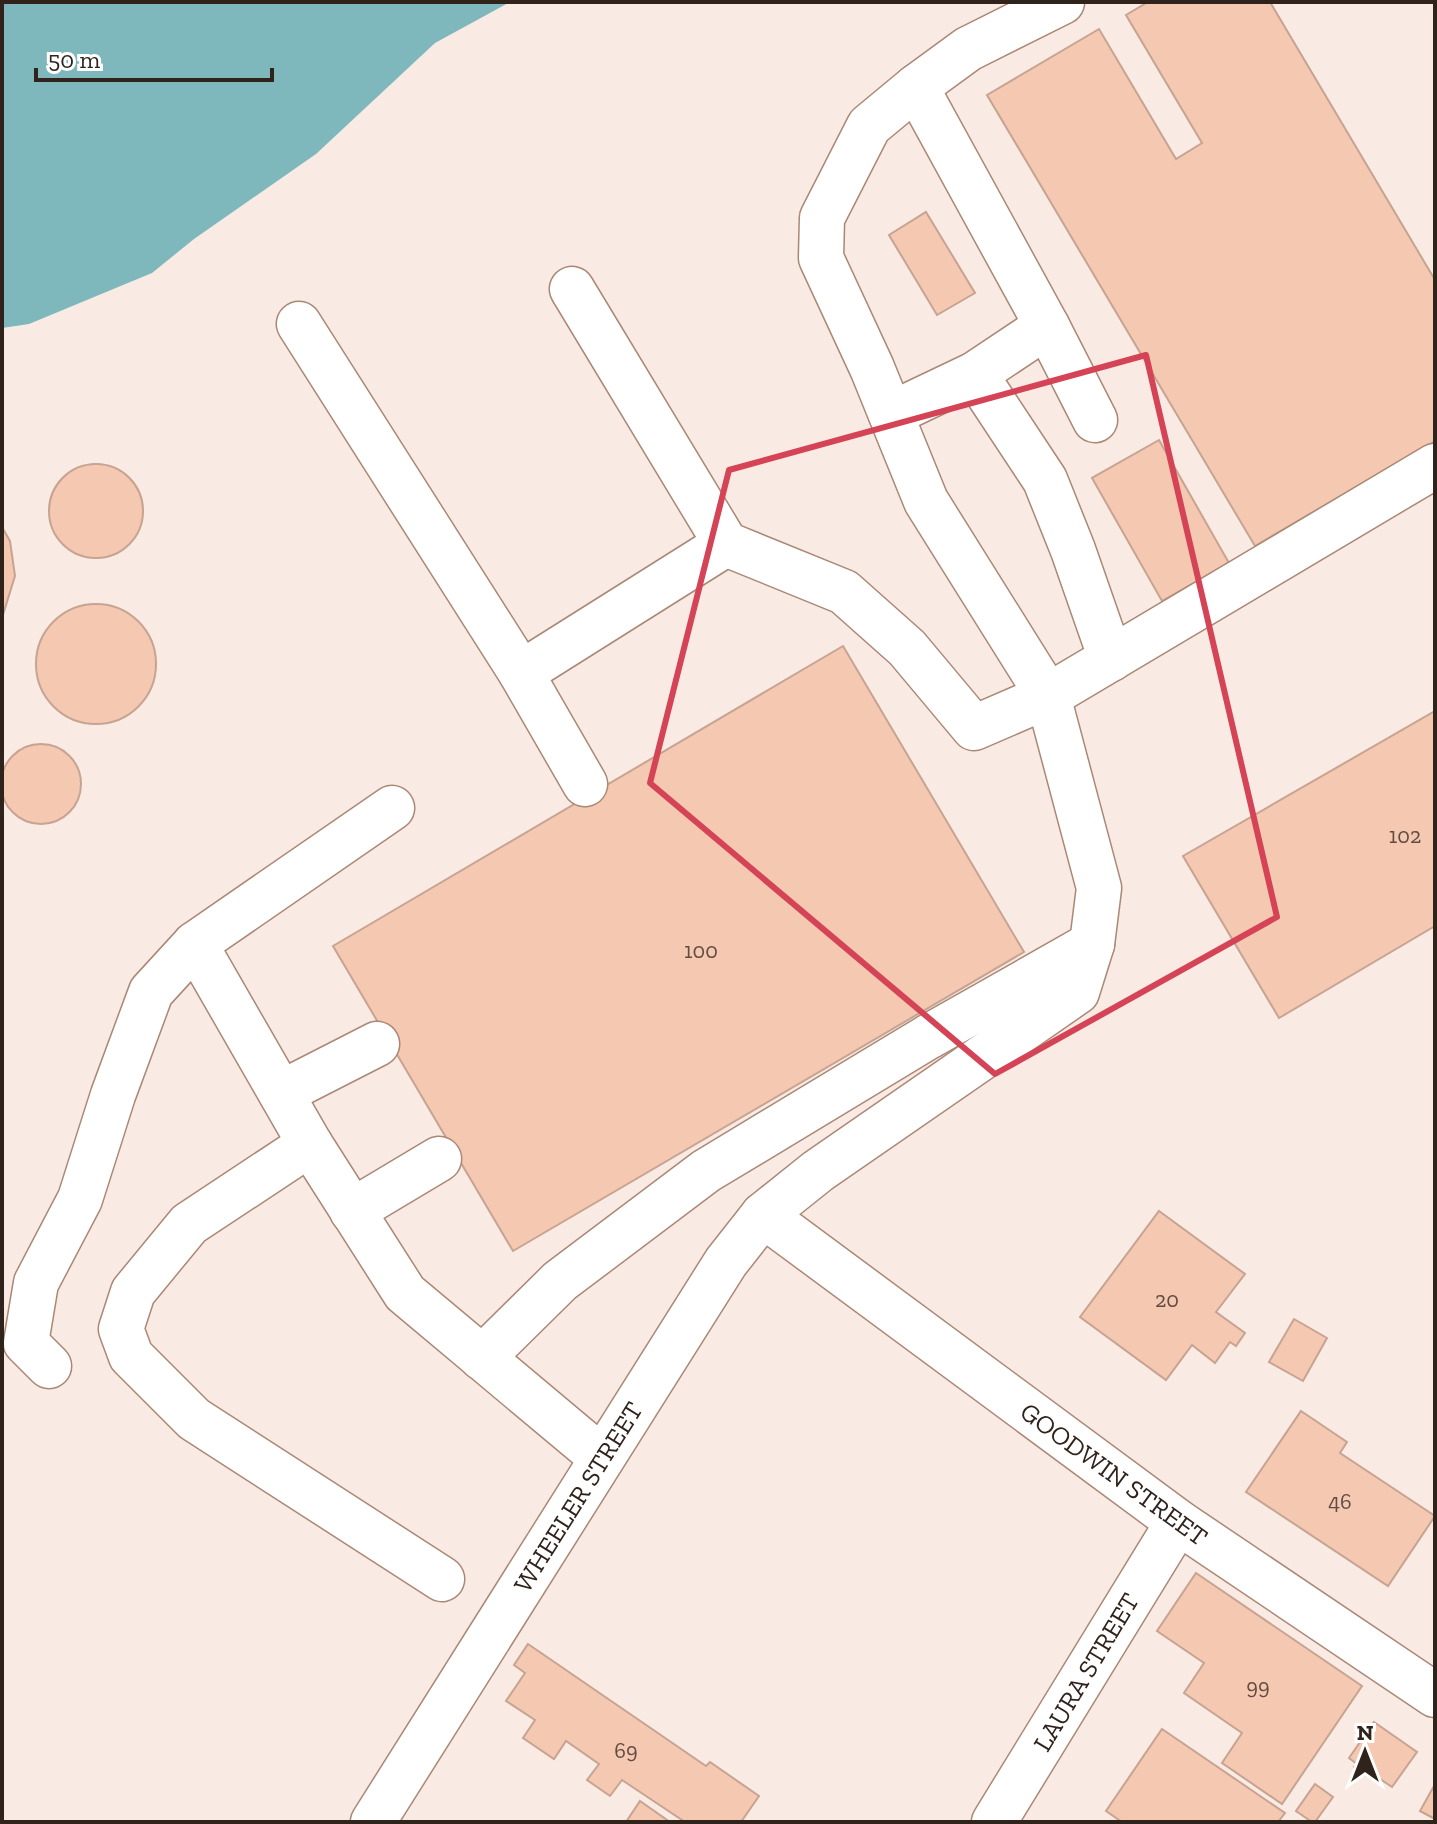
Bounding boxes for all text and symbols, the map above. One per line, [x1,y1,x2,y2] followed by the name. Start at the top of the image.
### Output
[36,32,272,82] scale bar
[48,45,101,74] text: 50 m
[1389,822,1421,849] house number: 102
[684,937,718,964] house number: 100
[1155,1286,1179,1313] house number: 20
[1014,1395,1214,1553] street label: GOODWIN STREET
[507,1396,649,1598] street label: WHEELER STREET
[1328,1488,1352,1515] house number: 46
[1026,1587,1146,1757] street label: LAURA STREET
[1246,1673,1270,1700] house number: 99
[1325,1712,1405,1792] north arrow
[1357,1719,1374,1746] text: N
[614,1737,638,1764] house number: 69

